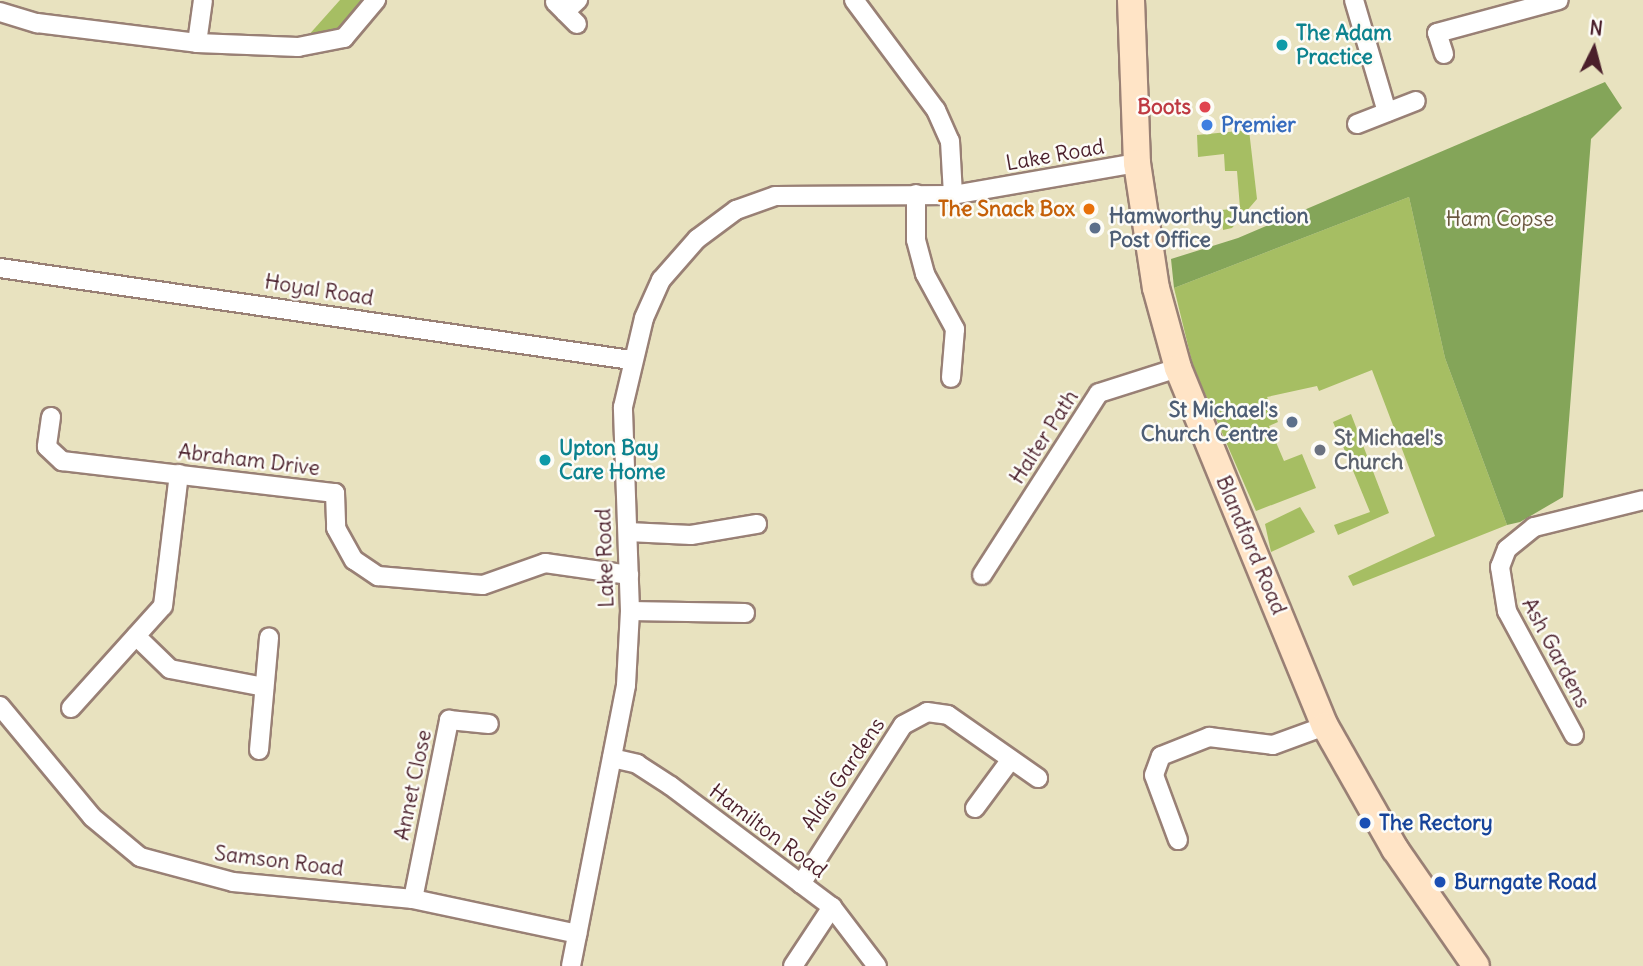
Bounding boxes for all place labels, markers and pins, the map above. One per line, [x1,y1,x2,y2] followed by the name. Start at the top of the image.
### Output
[1296,20,1392,70] place label: The Adam Practice
[1274,37,1290,53] marker: The Adam Practice
[1137,94,1191,120] place label: Boots
[1197,99,1213,115] marker: Boots
[1221,112,1296,138] place label: Premier
[1199,117,1215,133] marker: Premier
[938,196,1075,222] place label: The Snack Box
[1081,201,1097,217] marker: The Snack Box
[1109,203,1309,253] place label: Hamworthy Junction Post Office
[1087,220,1103,236] marker: Hamworthy Junction Post Office
[1141,397,1278,447] place label: St Michael's Church Centre
[1284,414,1300,430] marker: St Michael's Church Centre
[1334,425,1443,475] place label: St Michael's Church
[559,435,666,485] place label: Upton Bay Care Home
[1312,442,1328,458] marker: St Michael's Church
[537,452,553,468] marker: Upton Bay Care Home
[1379,810,1493,836] place label: The Rectory
[1357,815,1373,831] marker: The Rectory
[1454,869,1597,895] place label: Burngate Road
[1432,874,1448,890] marker: Burngate Road

